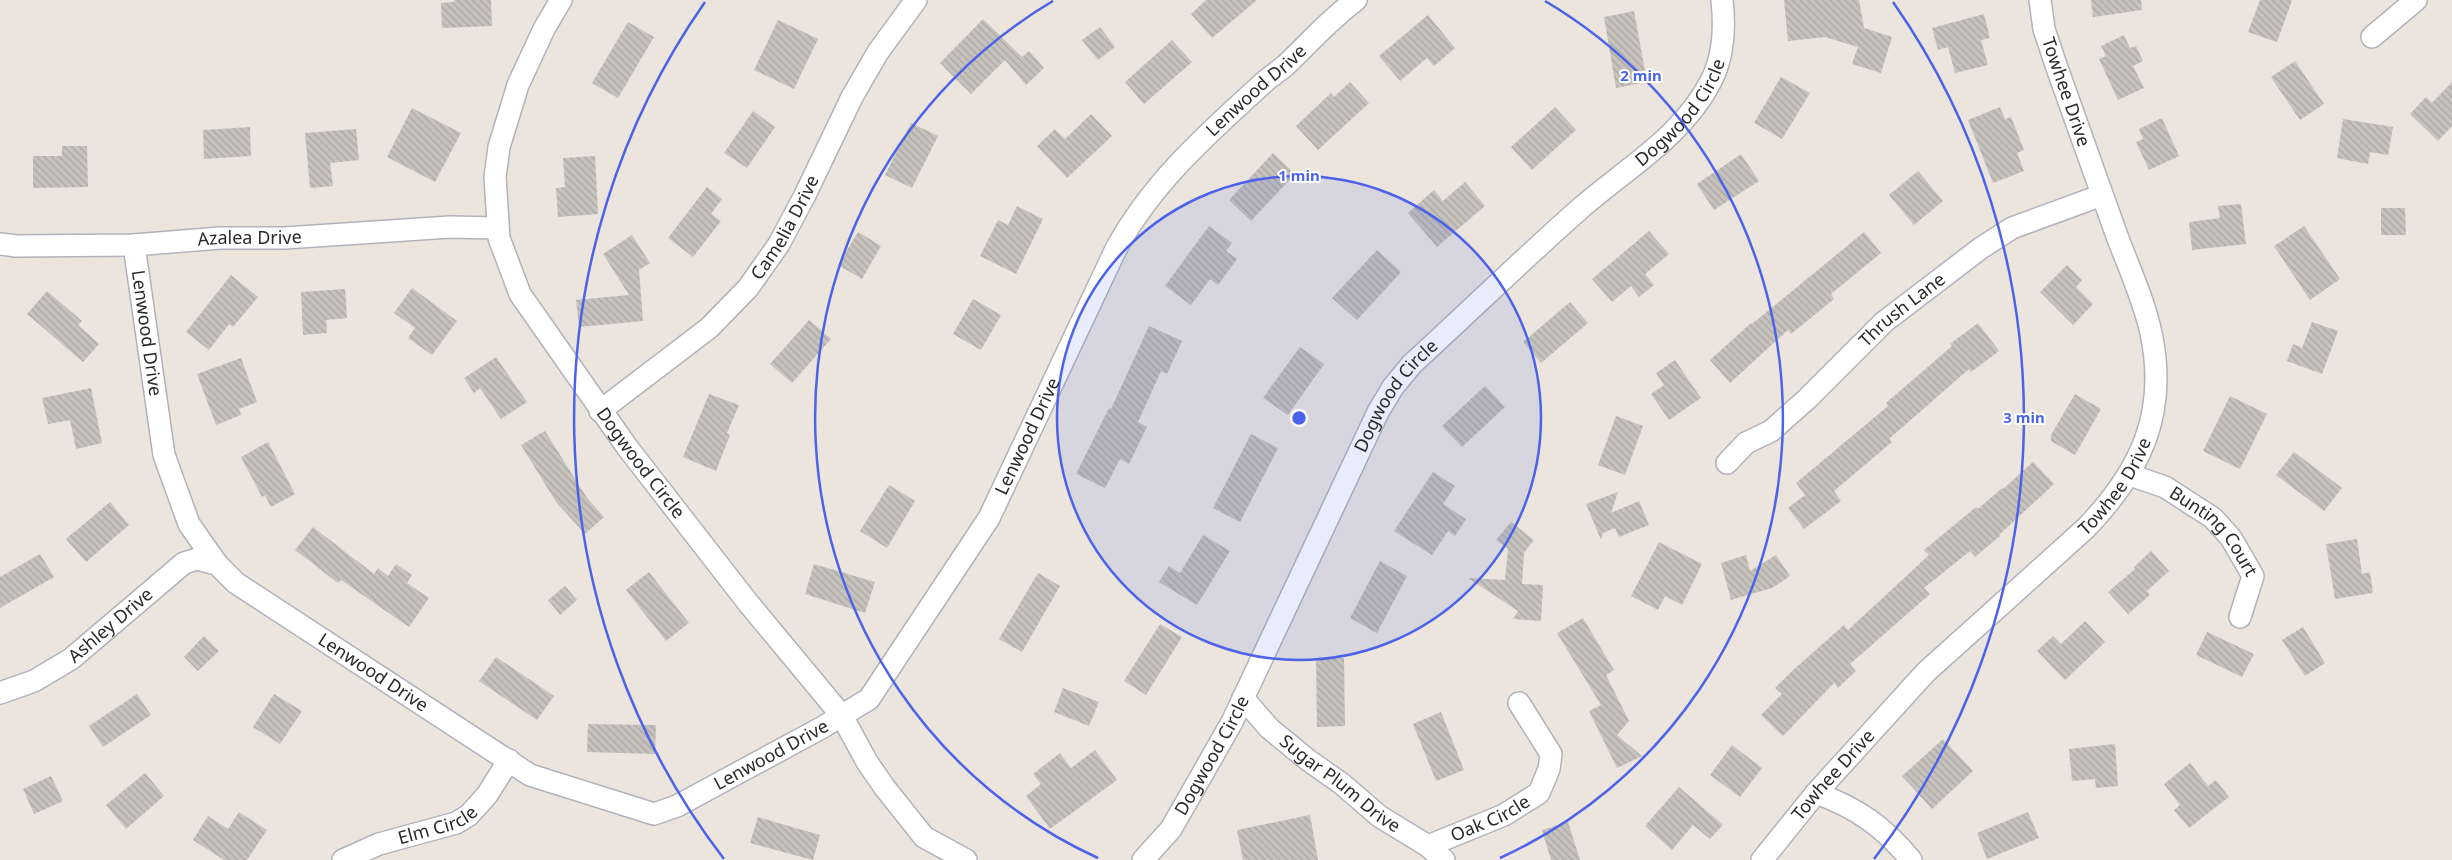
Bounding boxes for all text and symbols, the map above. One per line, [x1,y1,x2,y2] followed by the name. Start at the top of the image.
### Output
[2037,34,2097,150] street label: Towhee Drive
[1200,39,1311,141] street label: Lenwood Drive
[1630,56,1730,171] street label: Dogwood Circle
[1620,65,1662,85] text: 2 min
[1278,165,1320,185] text: 1 min
[745,171,824,284] street label: Camelia Drive
[196,224,302,251] street label: Azalea Drive
[1853,267,1950,352] street label: Thrush Lane
[127,268,168,398] street label: Lenwood Drive
[1348,333,1442,456] street label: Dogwood Circle
[989,373,1065,498] street label: Lenwood Drive
[592,402,691,523] street label: Dogwood Circle
[2003,407,2045,427] text: 3 min
[1290,409,1308,427] centre of rings
[2073,434,2156,540] street label: Towhee Drive
[2165,480,2264,581] street label: Bunting Court
[62,582,157,667] street label: Ashley Drive
[314,627,433,716] street label: Lenwood Drive
[1168,691,1254,819] street label: Dogwood Circle
[709,713,832,795] street label: Lenwood Drive
[1786,724,1879,825] street label: Towhee Drive
[1275,729,1405,837] street label: Sugar Plum Drive
[1447,789,1534,847] street label: Oak Circle
[395,800,482,849] street label: Elm Circle

